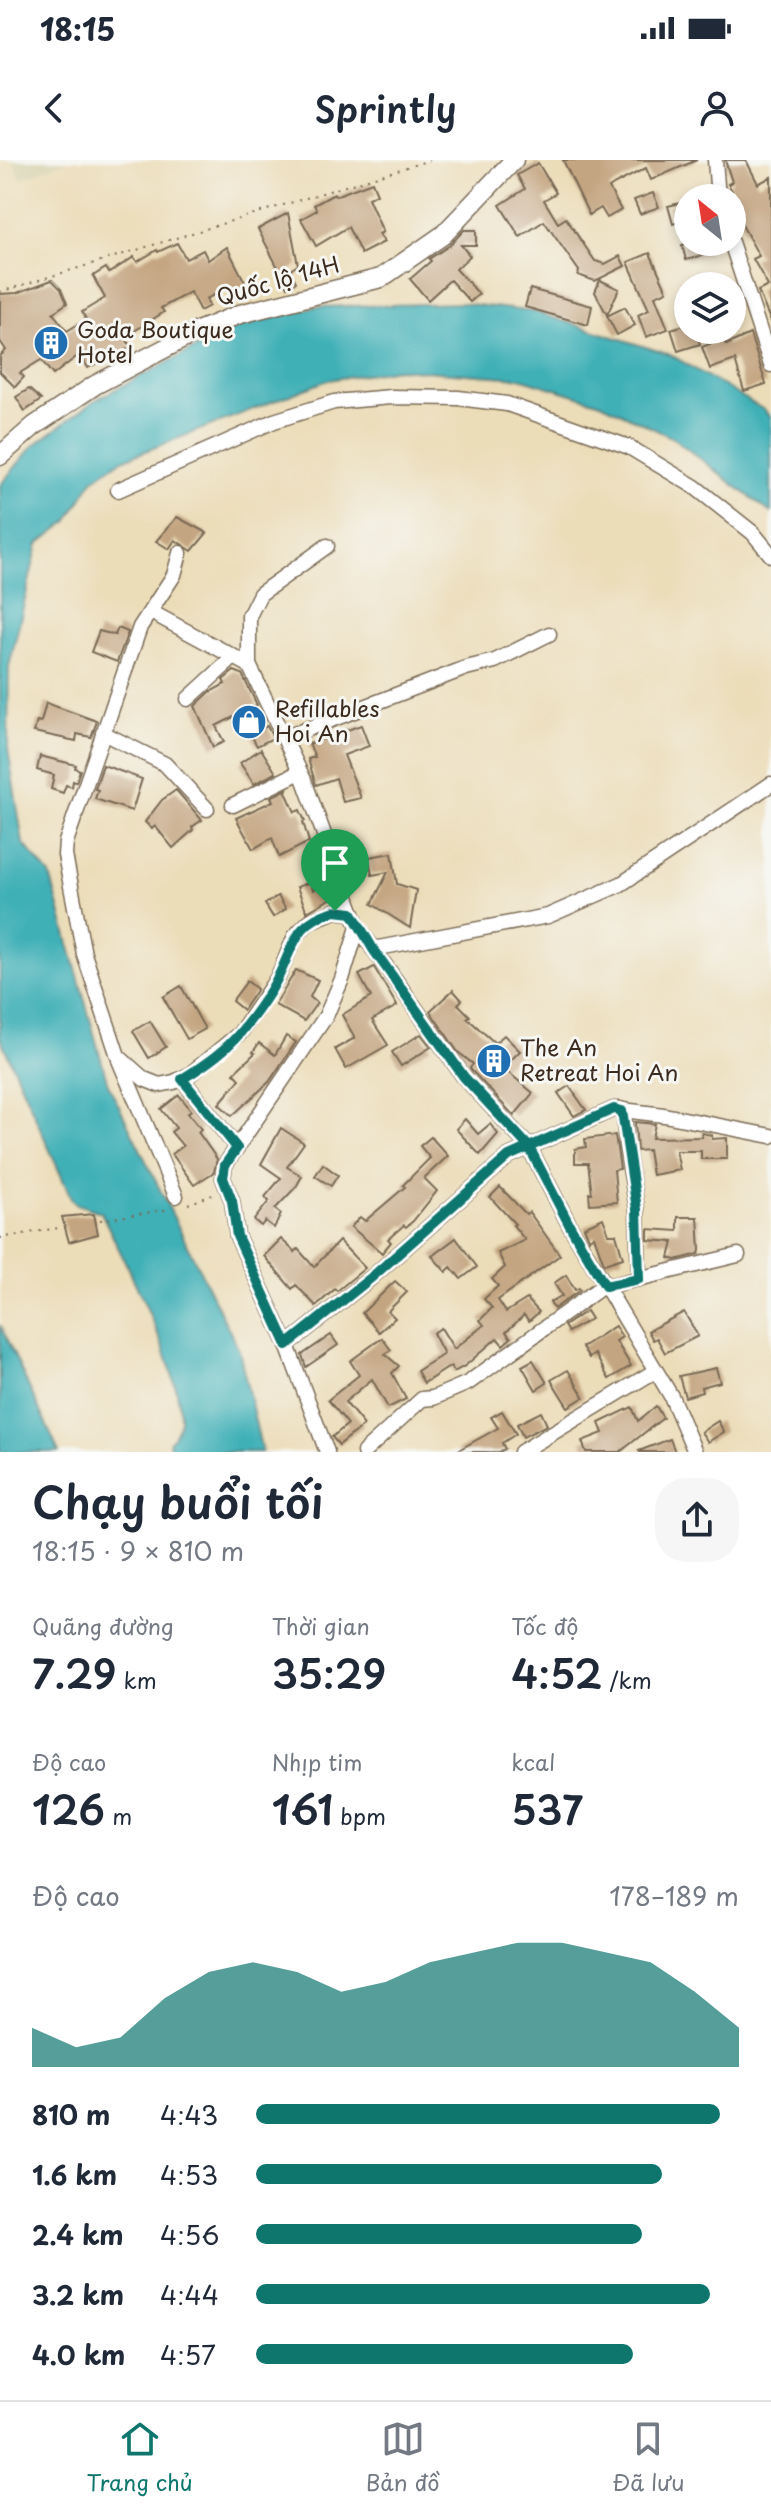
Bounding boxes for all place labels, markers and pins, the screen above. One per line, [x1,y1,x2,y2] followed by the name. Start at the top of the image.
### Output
[77,312,233,370] place label: Goda Boutique Hotel
[32,324,70,362] building icon: Goda Boutique Hotel
[275,691,380,749] place label: Refillables Hoi An
[230,703,268,741] shop icon: Refillables Hoi An
[301,829,369,911] pin
[520,1030,678,1088] place label: The An Retreat Hoi An
[475,1042,513,1080] building icon: The An Retreat Hoi An

